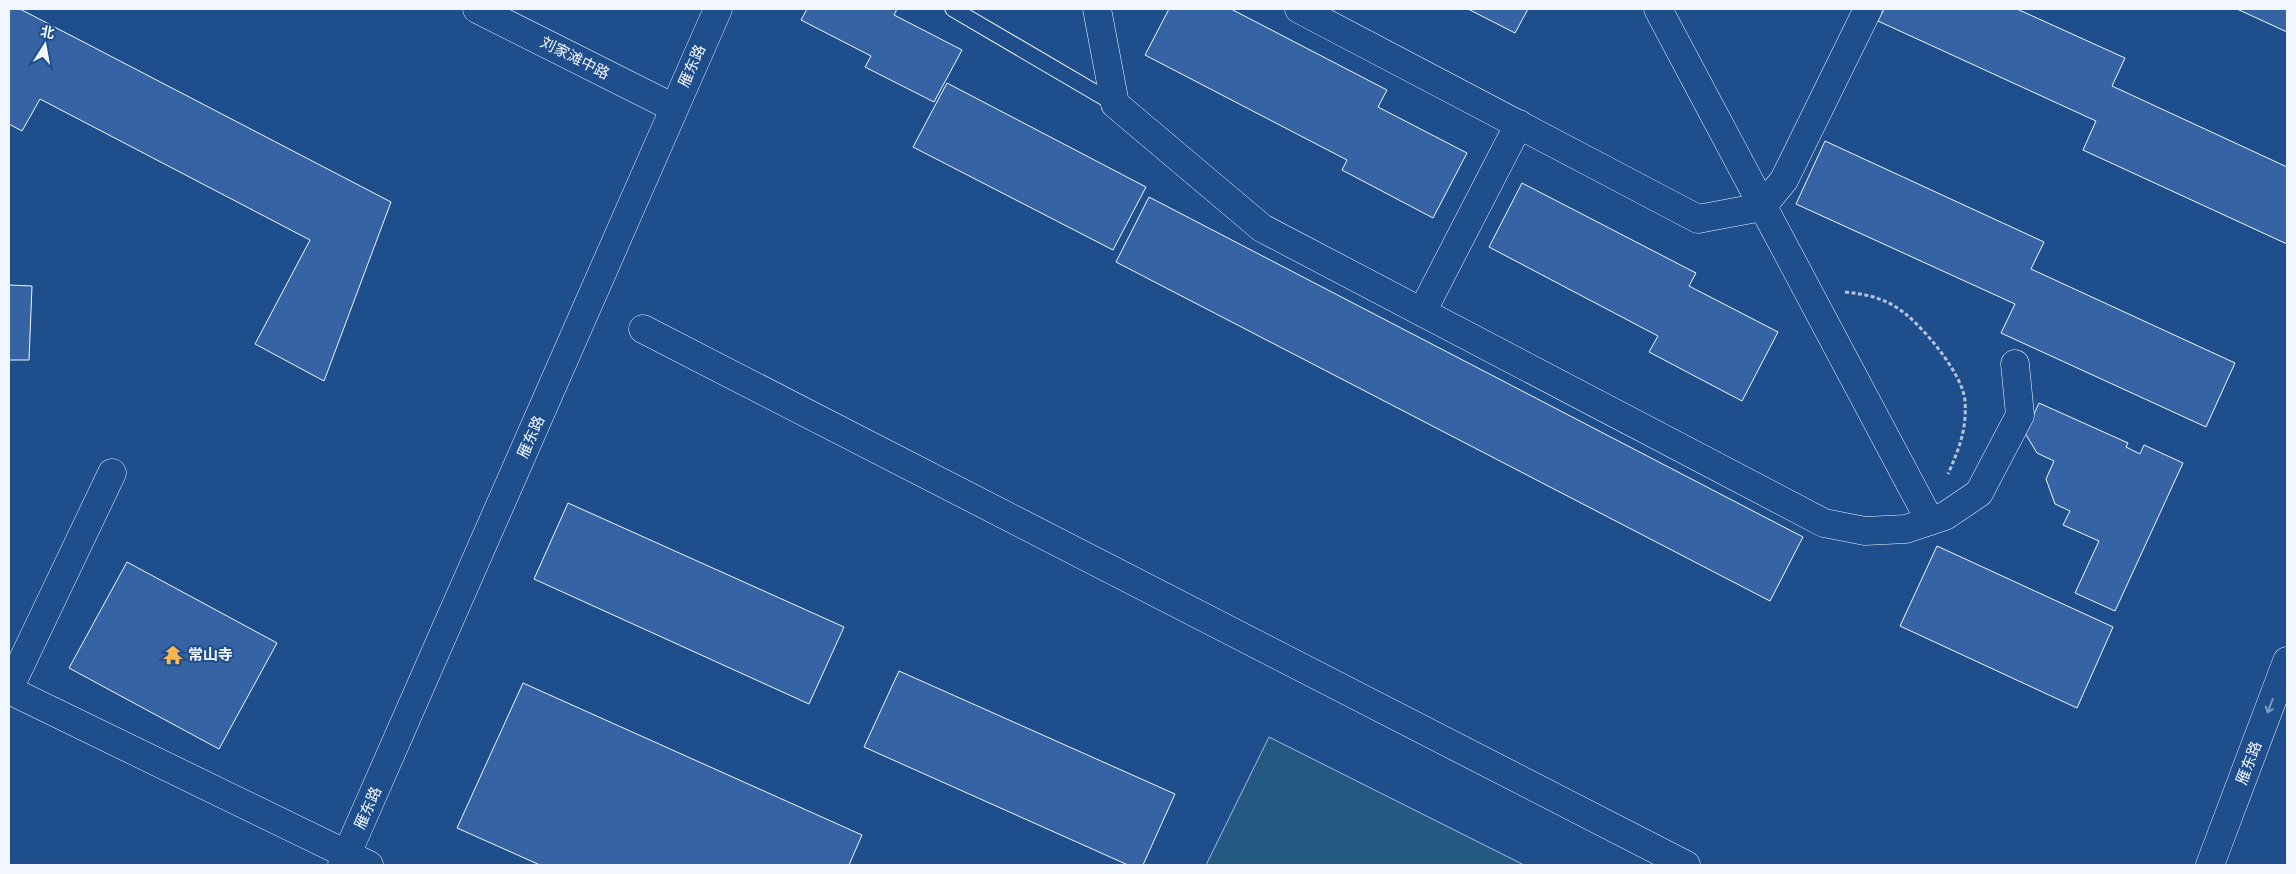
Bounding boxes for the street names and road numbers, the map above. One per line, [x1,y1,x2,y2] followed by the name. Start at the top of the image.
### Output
[538,32,613,82] street label: 刘家滩中路
[674,41,708,90] street label: 雁东路
[513,412,547,461] street label: 雁东路
[2232,738,2265,787] street label: 雁东路
[350,783,384,832] street label: 雁东路

